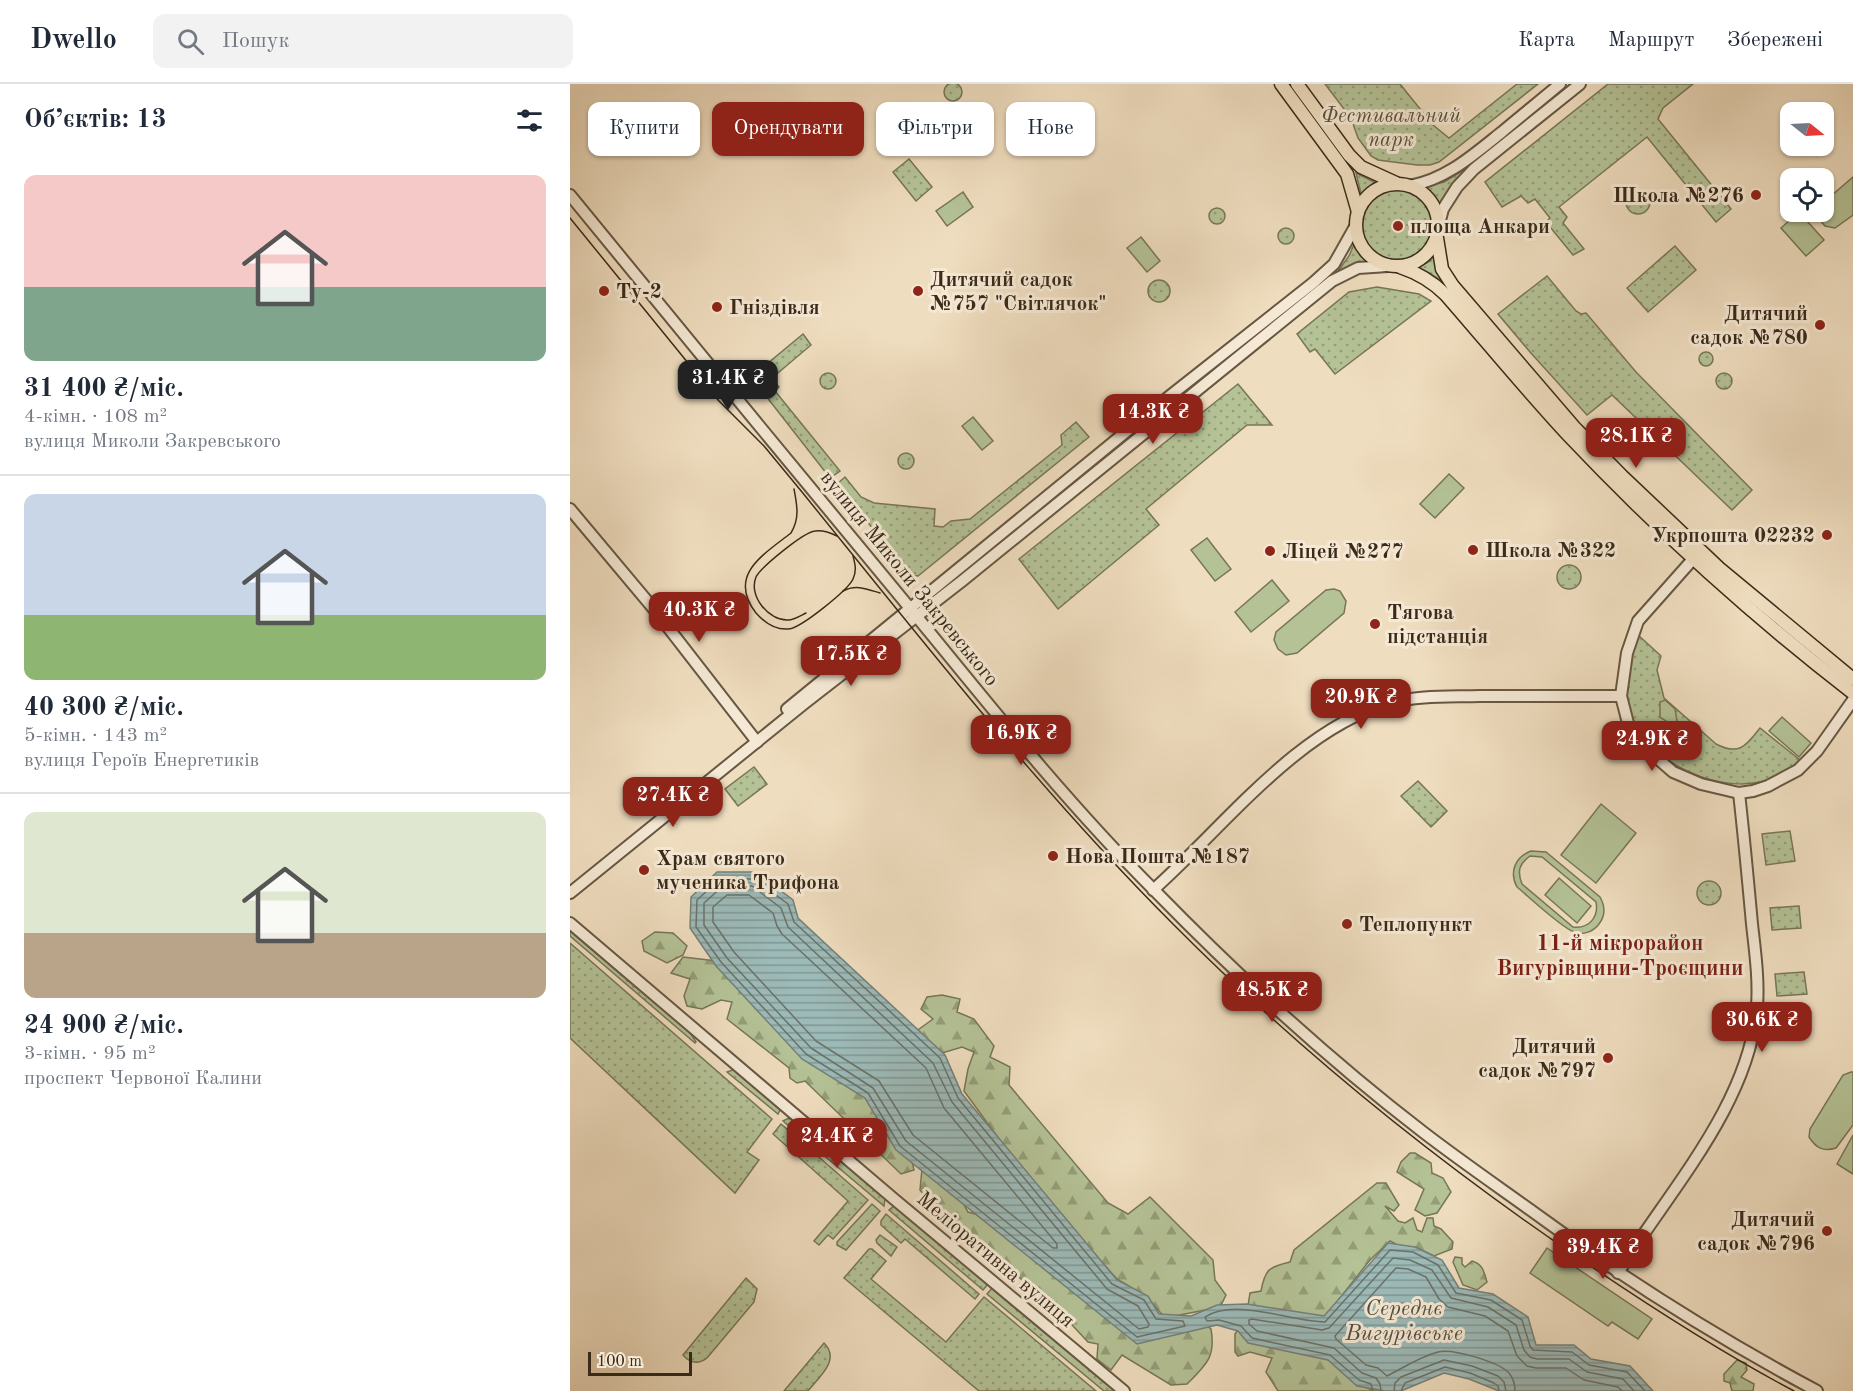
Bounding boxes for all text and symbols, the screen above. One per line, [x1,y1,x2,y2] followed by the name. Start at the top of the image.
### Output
[153,14,573,68] search box
[174,25,207,58] icon: search
[30,27,117,55] text: Dwello
[222,30,289,52] text: Пошук
[1518,30,1575,51] text: Карта
[1608,30,1694,51] text: Маршрут
[1727,30,1823,51] text: Збережені
[588,102,700,156] chip: Купити
[712,102,864,156] chip: Орендувати
[876,102,994,156] chip: Фільтри
[1006,102,1095,156] chip: Нове
[1780,102,1834,156] north arrow
[1780,102,1834,222] map controls
[513,104,546,137] icon: filters
[1321,106,1461,151] park label: Фестивальний парк
[24,107,166,133] text: Об’єктів: 13
[1780,168,1834,222] button: locate
[1613,186,1744,207] place label: Школа №276
[1749,188,1763,202] marker: Школа №276
[231,214,339,322] icon: home
[1410,217,1550,238] place label: площа Анкари
[1391,219,1405,233] marker: площа Анкари
[930,270,1107,315] place label: Дитячий садок №757 "Світлячок"
[616,282,662,303] place label: Ту-2
[597,284,611,298] marker: Ту-2
[911,284,925,298] marker: Дитячий садок №757 "Світлячок"
[729,298,820,319] place label: Гніздівля
[710,300,724,314] marker: Гніздівля
[1690,304,1808,349] place label: Дитячий садок №780
[1813,318,1827,332] marker: Дитячий садок №780
[673,360,783,411] pin: 31.4K ₴
[692,369,764,389] text: 31.4K ₴
[24,376,184,402] text: 31 400 ₴/міс.
[1098,394,1208,445] pin: 14.3K ₴
[1117,403,1189,423] text: 14.3K ₴
[24,407,167,427] text: 4-кімн. · 108 m²
[1581,418,1691,469] pin: 28.1K ₴
[1600,427,1672,447] text: 28.1K ₴
[24,432,281,452] text: вулиця Миколи Закревського
[816,468,1002,690] street label: вулиця Миколи Закревського
[1651,526,1815,547] place label: Укрпошта 02232
[1820,528,1834,542] marker: Укрпошта 02232
[231,533,339,641] icon: home
[1485,541,1616,562] place label: Школа №322
[1282,542,1404,563] place label: Ліцей №277
[1466,543,1480,557] marker: Школа №322
[1263,544,1277,558] marker: Ліцей №277
[644,592,754,643] pin: 40.3K ₴
[663,601,735,621] text: 40.3K ₴
[1387,603,1488,648] place label: Тягова пiдстанцiя
[1368,617,1382,631] marker: Тягова пiдстанцiя
[796,636,906,687] pin: 17.5K ₴
[815,645,887,665] text: 17.5K ₴
[1306,679,1416,730] pin: 20.9K ₴
[1325,688,1397,708] text: 20.9K ₴
[24,695,184,721] text: 40 300 ₴/міс.
[966,715,1076,766] pin: 16.9K ₴
[1597,721,1707,772] pin: 24.9K ₴
[985,724,1057,744] text: 16.9K ₴
[24,726,167,746] text: 5-кімн. · 143 m²
[1616,730,1688,750] text: 24.9K ₴
[24,751,259,771] text: вулиця Героїв Енергетиків
[618,777,728,828] pin: 27.4K ₴
[637,786,709,806] text: 27.4K ₴
[1065,847,1250,868] place label: Нова Пошта №187
[656,849,840,894] place label: Храм святого мученика Трифона
[1046,849,1060,863] marker: Нова Пошта №187
[231,851,339,959] icon: home
[637,863,651,877] marker: Храм святого мученика Трифона
[1359,915,1472,936] place label: Теплопункт
[1340,917,1354,931] marker: Теплопункт
[1496,933,1744,980] district label: 11-й мікрорайон Вигурівщини-Троєщини
[1217,972,1327,1023] pin: 48.5K ₴
[1236,981,1308,1001] text: 48.5K ₴
[1707,1002,1817,1053] pin: 30.6K ₴
[1726,1011,1798,1031] text: 30.6K ₴
[24,1013,184,1039] text: 24 900 ₴/міс.
[1478,1037,1596,1082] place label: Дитячий садок №797
[24,1044,156,1064] text: 3-кімн. · 95 m²
[1601,1051,1615,1065] marker: Дитячий садок №797
[24,1069,262,1089] text: проспект Червоної Калини
[782,1118,892,1169] pin: 24.4K ₴
[801,1127,873,1147] text: 24.4K ₴
[912,1188,1078,1332] street label: Меліоративна вулиця
[1697,1210,1815,1255] place label: Дитячий садок №796
[1820,1224,1834,1238] marker: Дитячий садок №796
[1548,1229,1658,1280] pin: 39.4K ₴
[1567,1238,1639,1258] text: 39.4K ₴
[1344,1298,1463,1345] water label: Середнє Вигурівське
[588,1349,692,1376] scale bar
[597,1354,642,1370] text: 100 m

